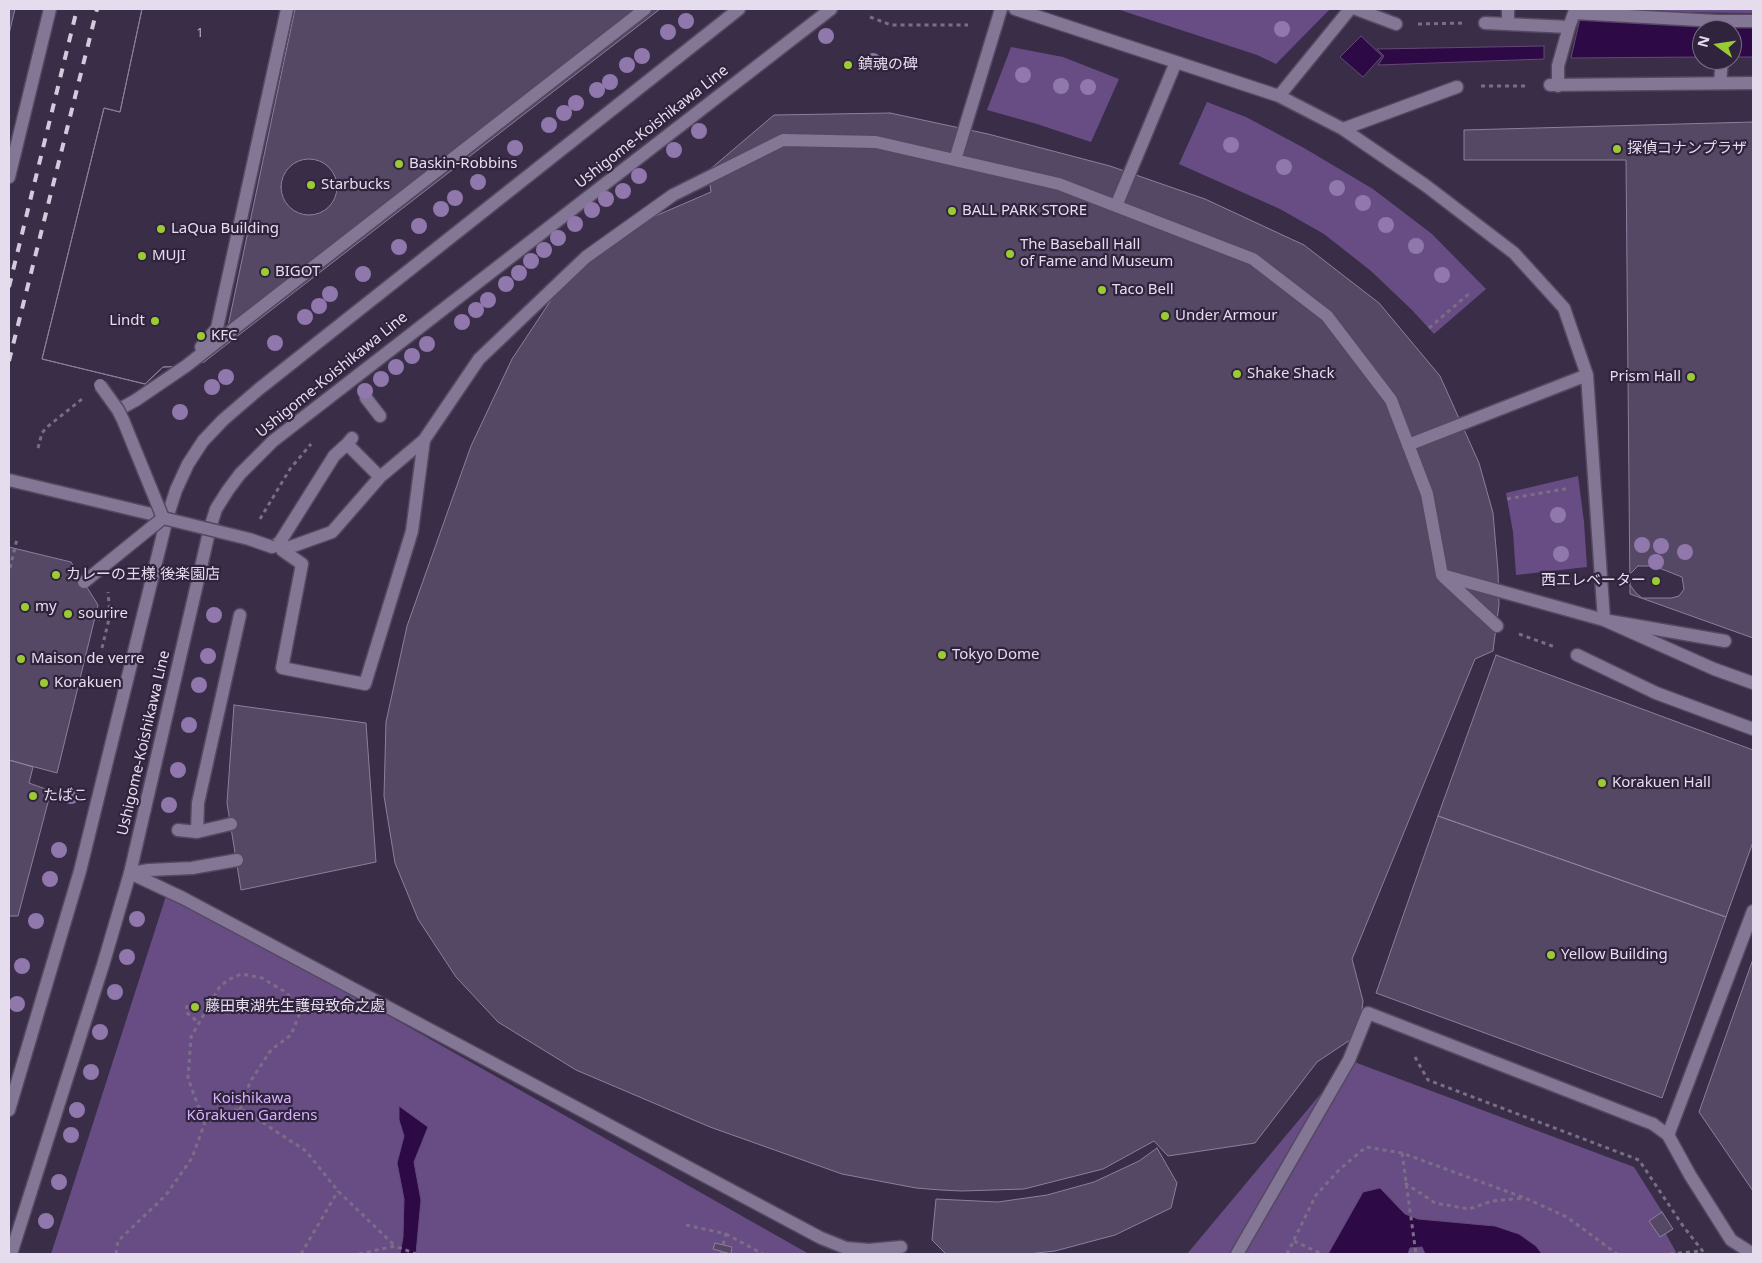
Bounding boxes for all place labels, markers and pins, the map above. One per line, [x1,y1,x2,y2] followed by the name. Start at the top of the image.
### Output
[858,56,918,74] place label: 鎮魂の碑
[842,59,854,71] marker: 鎮魂の碑
[1627,140,1747,158] place label: 探偵コナンプラザ
[1611,143,1623,155] marker: 探偵コナンプラザ
[409,155,518,173] place label: Baskin-Robbins
[393,158,405,170] marker: Baskin-Robbins
[321,176,390,194] place label: Starbucks
[305,179,317,191] marker: Starbucks
[962,202,1087,220] place label: BALL PARK STORE
[946,205,958,217] marker: BALL PARK STORE
[171,220,279,238] place label: LaQua Building
[155,223,167,235] marker: LaQua Building
[1020,236,1173,271] place label: The Baseball Hall of Fame and Museum
[152,247,186,265] place label: MUJI
[1004,248,1016,260] marker: The Baseball Hall of Fame and Museum
[136,250,148,262] marker: MUJI
[275,263,320,281] place label: BIGOT
[259,266,271,278] marker: BIGOT
[1112,281,1174,299] place label: Taco Bell
[1096,284,1108,296] marker: Taco Bell
[1175,307,1277,325] place label: Under Armour
[1159,310,1171,322] marker: Under Armour
[109,312,145,330] place label: Lindt
[149,315,161,327] marker: Lindt
[211,327,238,345] place label: KFC
[195,330,207,342] marker: KFC
[1247,365,1334,383] place label: Shake Shack
[1231,368,1243,380] marker: Shake Shack
[1609,368,1681,386] place label: Prism Hall
[1685,371,1697,383] marker: Prism Hall
[66,566,220,584] place label: カレーの王様 後楽園店
[50,569,62,581] marker: カレーの王様 後楽園店
[1541,572,1646,590] place label: 西エレベーター
[1650,575,1662,587] marker: 西エレベーター
[35,598,57,616] place label: my
[19,601,31,613] marker: my
[78,605,128,623] place label: sourire
[62,608,74,620] marker: sourire
[952,646,1040,664] place label: Tokyo Dome
[936,649,948,661] marker: Tokyo Dome
[31,650,145,668] place label: Maison de verre
[15,653,27,665] marker: Maison de verre
[54,674,122,692] place label: Korakuen
[38,677,50,689] marker: Korakuen
[1612,774,1711,792] place label: Korakuen Hall
[1596,777,1608,789] marker: Korakuen Hall
[43,787,88,805] place label: たばこ
[27,790,39,802] marker: たばこ
[1561,946,1668,964] place label: Yellow Building
[1545,949,1557,961] marker: Yellow Building
[205,998,385,1016] place label: 藤田東湖先生護母致命之處
[189,1001,201,1013] marker: 藤田東湖先生護母致命之處

